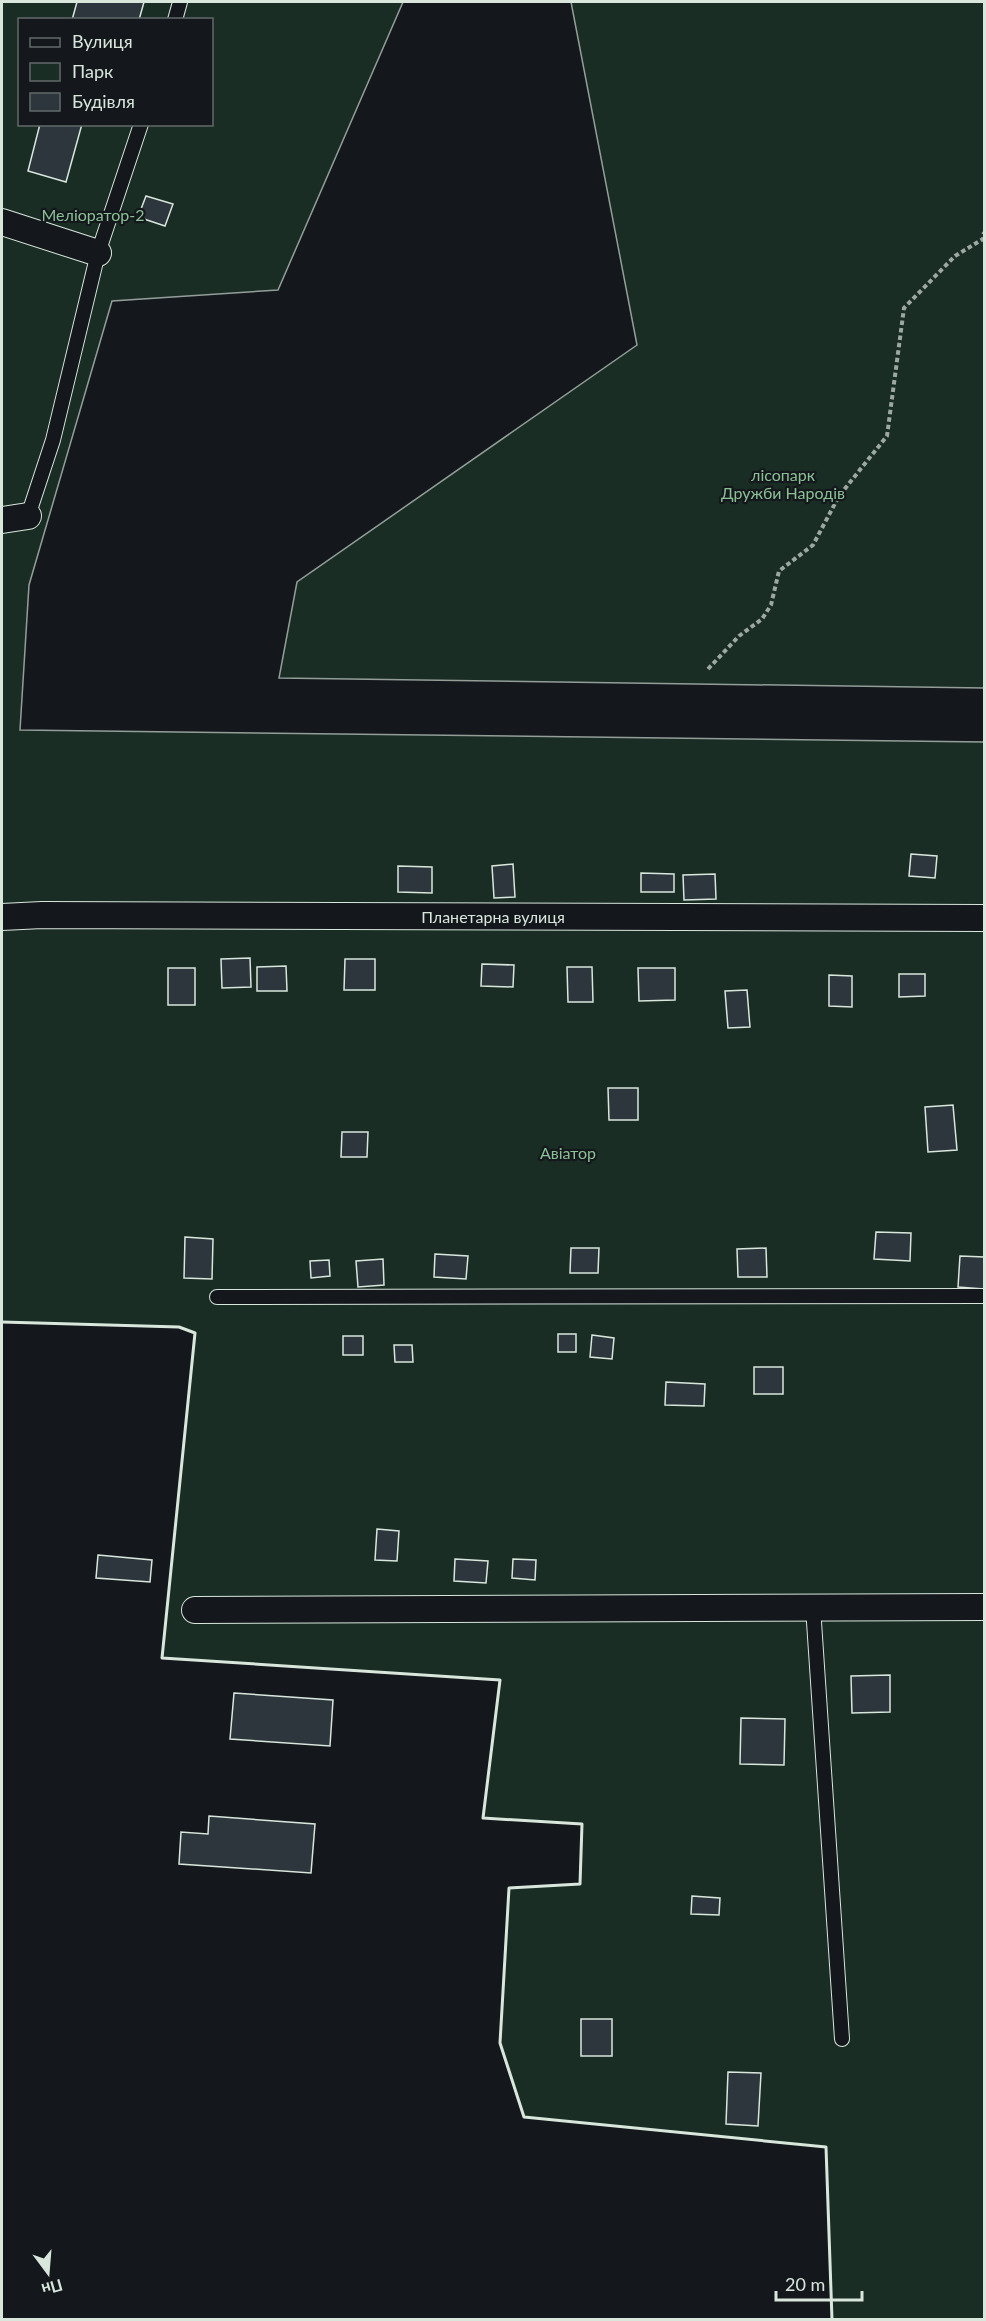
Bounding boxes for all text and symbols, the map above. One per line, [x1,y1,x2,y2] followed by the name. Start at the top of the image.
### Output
[18,18,213,126] legend
[72,30,133,52] text: Вулиця
[72,60,114,82] text: Парк
[72,90,135,112] text: Будівля
[41,205,145,224] park label: Меліоратор-2
[721,465,845,502] park label: лісопарк Дружби Народів
[421,907,565,926] street label: Планетарна вулиця
[540,1143,596,1162] park label: Авіатор
[18,2243,78,2303] north arrow
[776,2264,862,2302] scale bar
[785,2273,825,2295] text: 20 m
[40,2276,65,2300] text: Пн

